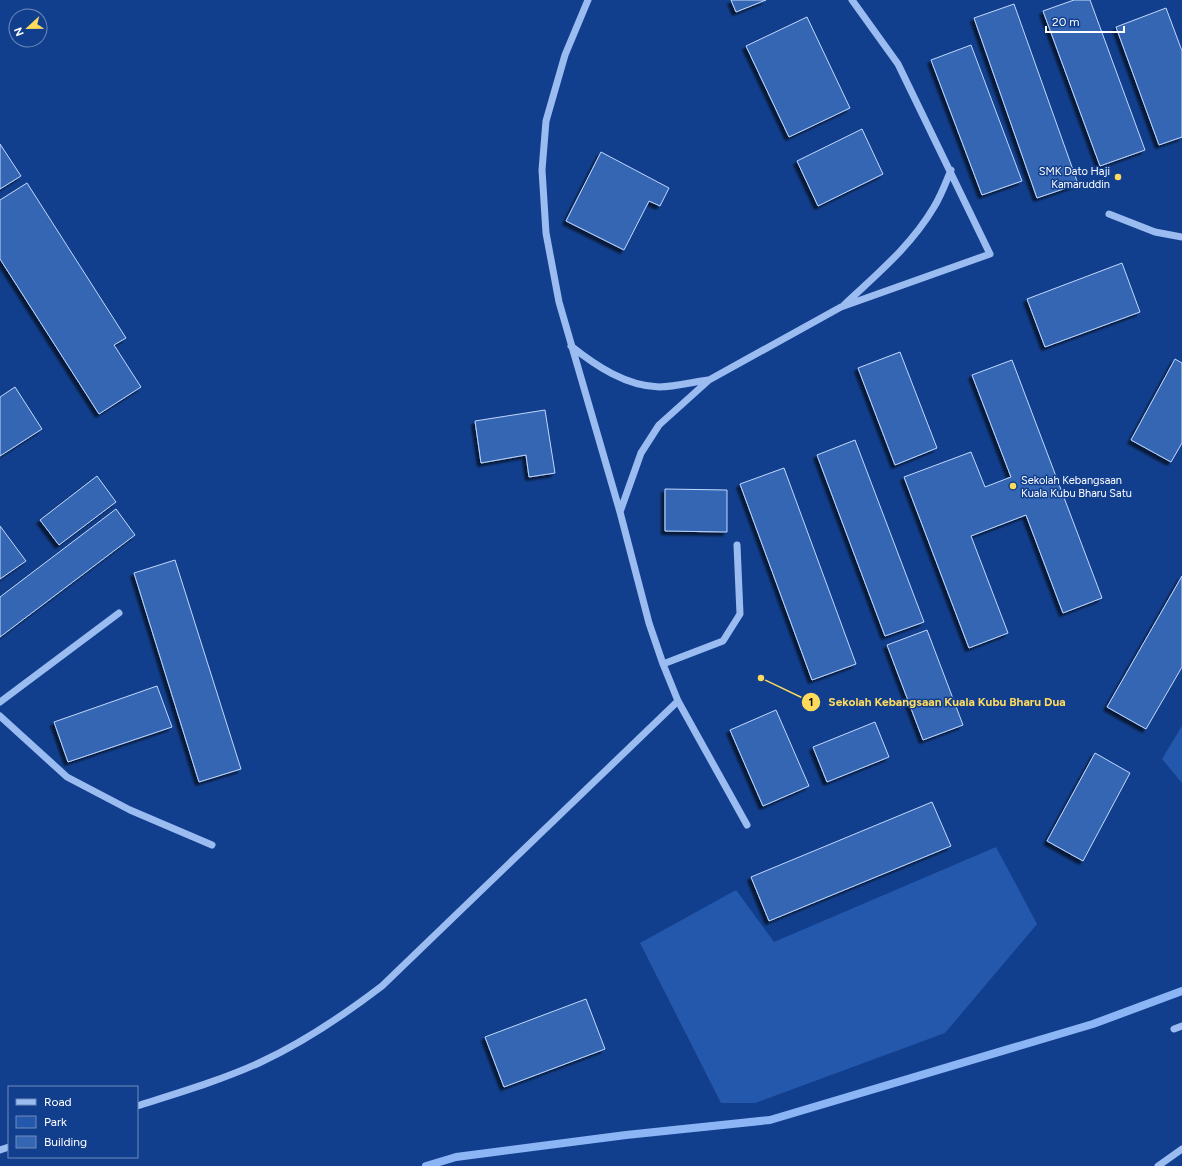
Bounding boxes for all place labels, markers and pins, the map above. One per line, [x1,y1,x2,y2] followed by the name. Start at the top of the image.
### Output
[1039,165,1110,191] place label: SMK Dato Haji Kamaruddin
[1113,172,1123,182] marker: SMK Dato Haji Kamaruddin
[1021,474,1132,500] place label: Sekolah Kebangsaan Kuala Kubu Bharu Satu
[1008,481,1018,491] marker: Sekolah Kebangsaan Kuala Kubu Bharu Satu
[801,690,1074,714] callout: Sekolah Kebangsaan Kuala Kubu Bharu Dua

